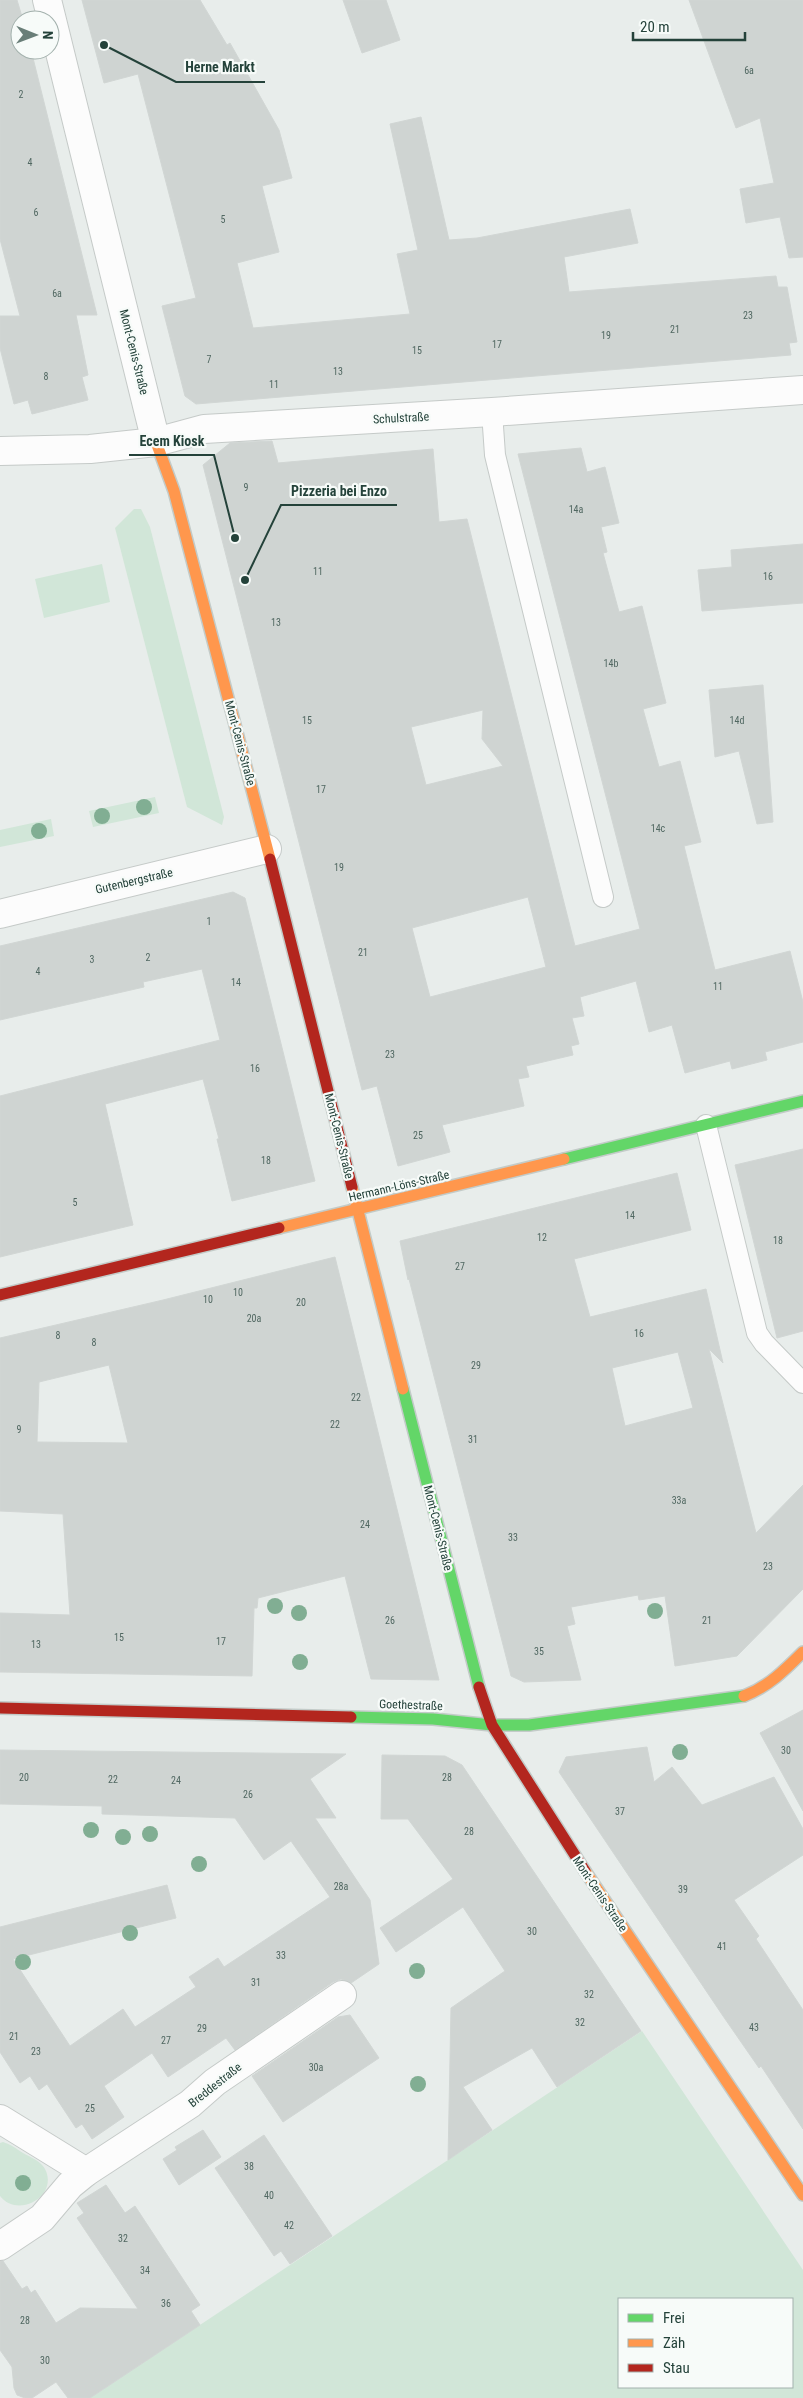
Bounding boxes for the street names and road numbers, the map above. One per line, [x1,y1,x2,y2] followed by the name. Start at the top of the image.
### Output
[117,308,151,397] street label: Mont-Cenis-Straße
[373,410,430,426] street label: Schulstraße
[222,699,258,788] street label: Mont-Cenis-Straße
[94,865,174,897] street label: Gutenbergstraße
[322,1092,356,1181] street label: Mont-Cenis-Straße
[347,1168,451,1204] street label: Hermann-Löns-Straße
[421,1484,455,1573] street label: Mont-Cenis-Straße
[379,1697,443,1713] street label: Goethestraße
[570,1854,631,1935] street label: Mont-Cenis-Straße
[186,2060,245,2110] street label: Breddestraße

